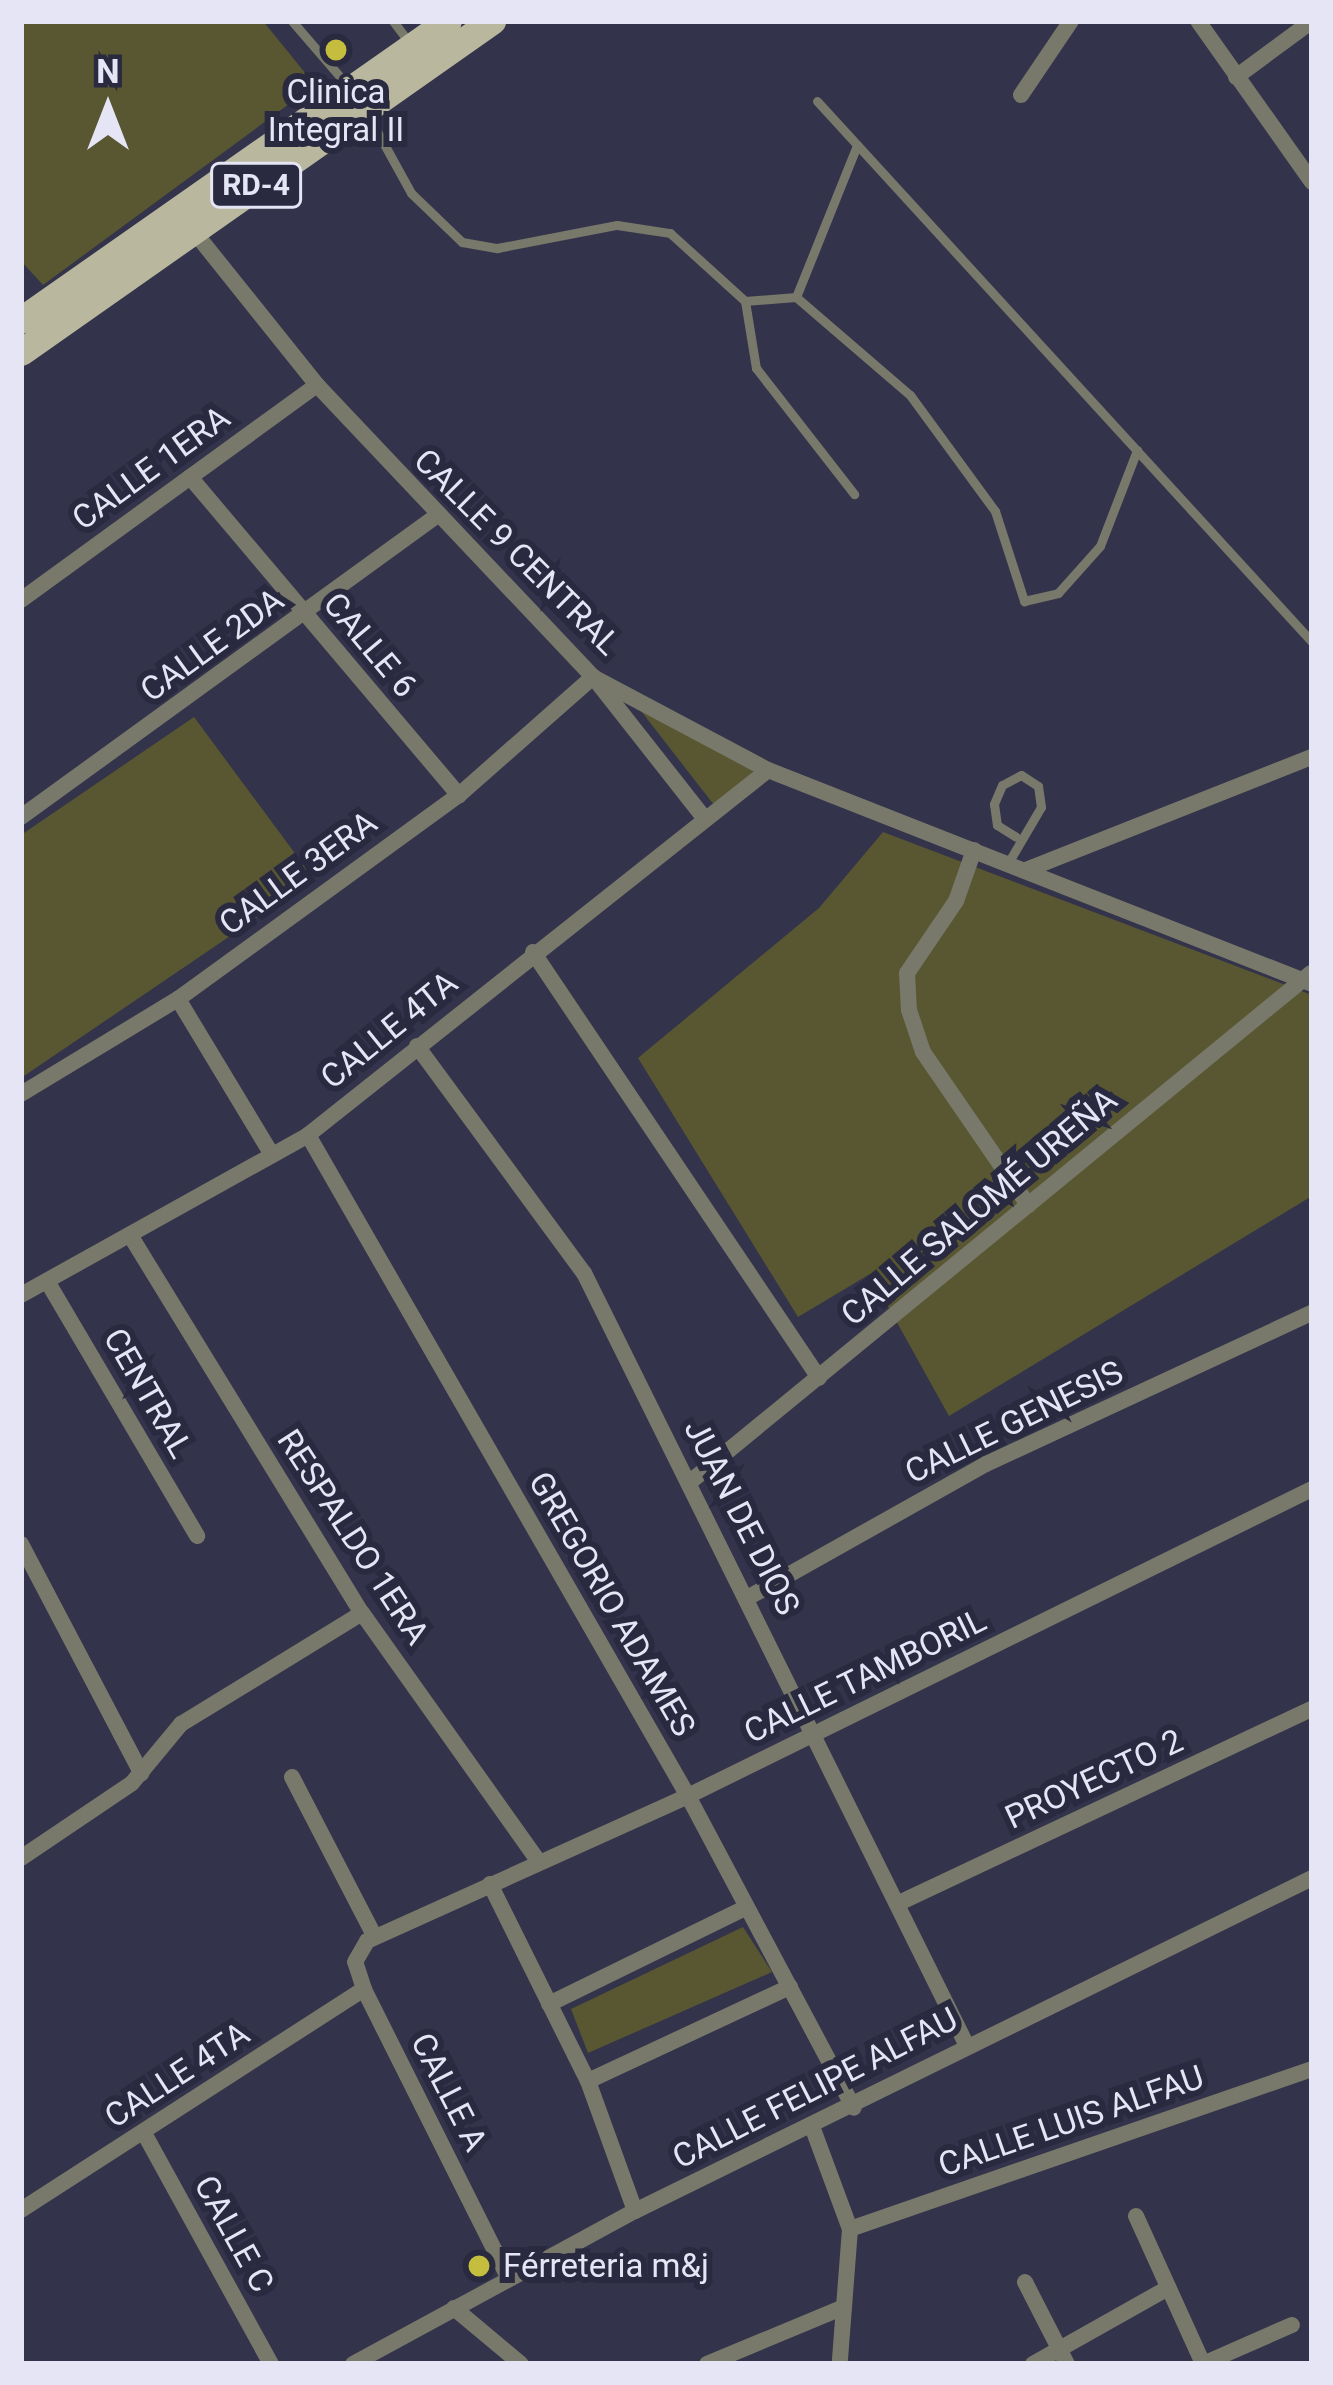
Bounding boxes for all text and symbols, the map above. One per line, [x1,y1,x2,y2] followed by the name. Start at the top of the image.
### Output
[320,34,352,66] marker: Clinica Integral II
[48,48,168,168] north arrow
[96,52,120,91] text: N
[268,72,404,150] place label: Clinica Integral II
[208,161,304,209] road number: RD-4
[65,398,237,538] street label: CALLE 1ERA
[406,441,628,663] street label: CALLE 9 CENTRAL
[133,580,291,710] street label: CALLE 2DA
[315,585,425,705] street label: CALLE 6
[212,803,384,943] street label: CALLE 3ERA
[313,963,465,1097] street label: CALLE 4TA
[833,1080,1125,1334] street label: CALLE SALOMÉ UREÑA
[95,1321,201,1465] street label: CENTRAL
[899,1352,1129,1492] street label: CALLE GENESIS
[676,1413,808,1621] street label: JUAN DE DIOS
[269,1422,437,1652] street label: RESPALDO 1ERA
[520,1465,704,1743] street label: GREGORIO ADAMES
[737,1600,993,1752] street label: CALLE TAMBORIL
[999,1721,1189,1837] street label: PROYECTO 2
[666,1999,964,2177] street label: CALLE FELIPE ALFAU
[97,2014,257,2136] street label: CALLE 4TA
[403,2026,495,2158] street label: CALLE A
[933,2057,1209,2185] street label: CALLE LUIS ALFAU
[186,2169,282,2299] street label: CALLE C
[503,2246,709,2286] place label: Férreteria m&j
[466,2253,492,2279] marker: Férreteria m&j

